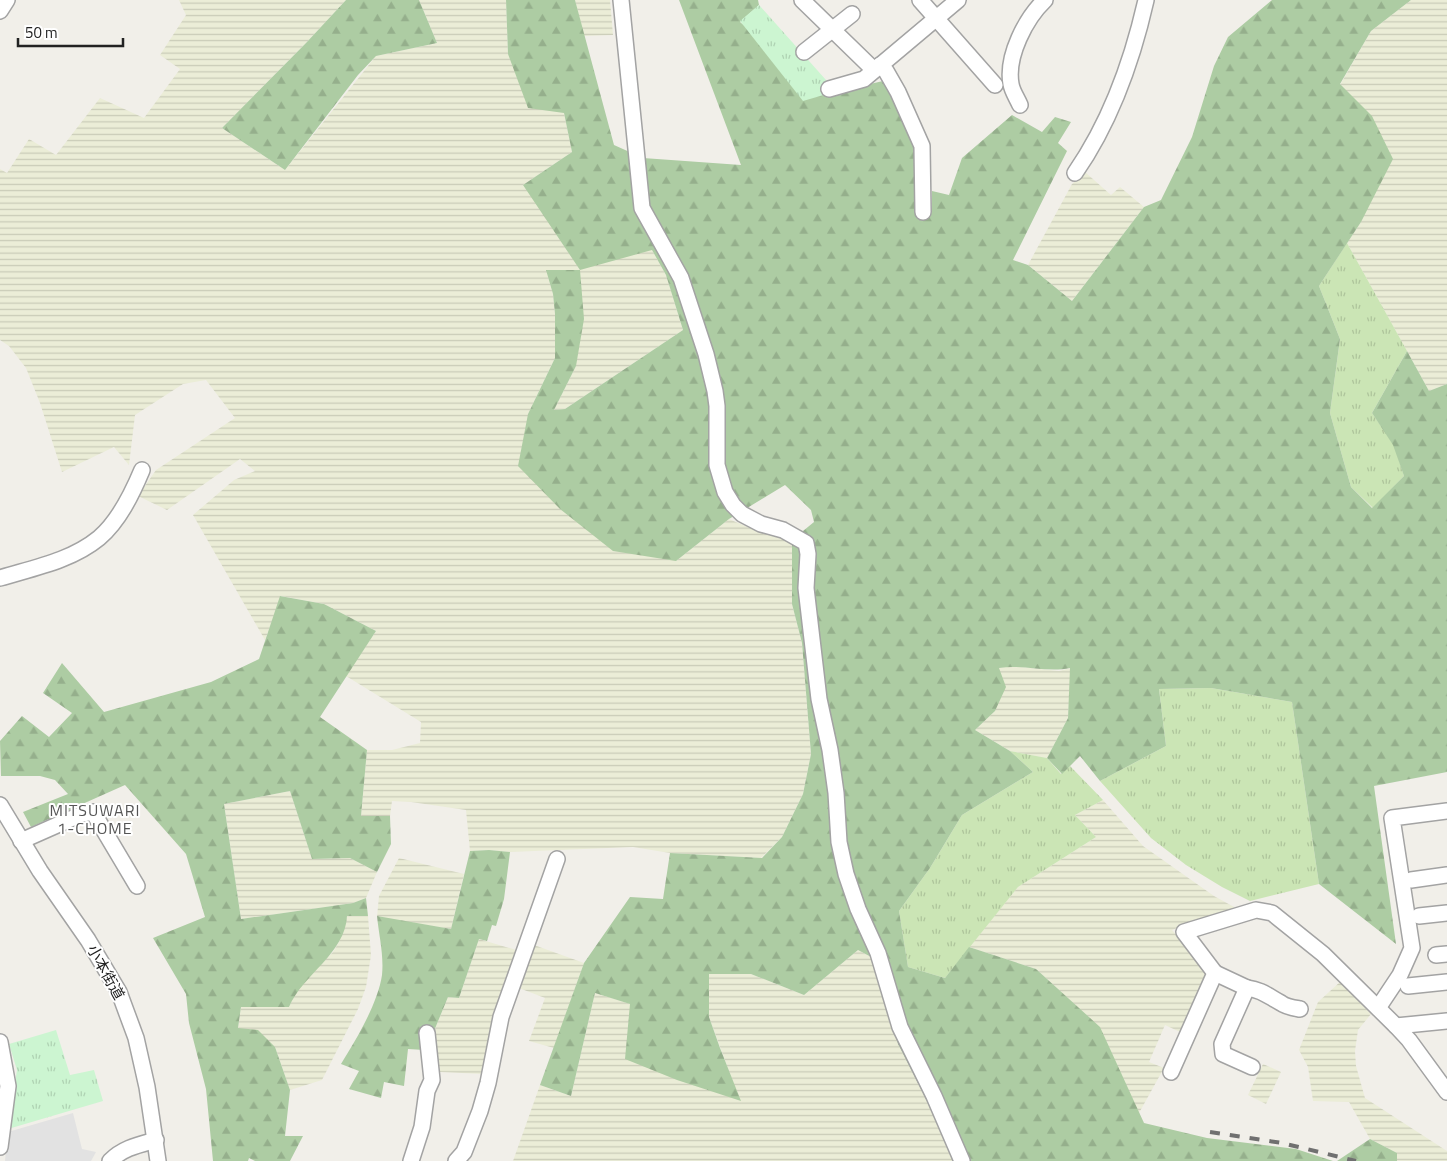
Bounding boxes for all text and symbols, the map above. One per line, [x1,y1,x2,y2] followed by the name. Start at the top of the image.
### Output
[18,15,122,47] scale bar
[25,21,58,44] text: 50 m
[50,798,140,840] district label: MITSUWARI 1-CHOME
[81,940,131,1004] street label: 小本街道

